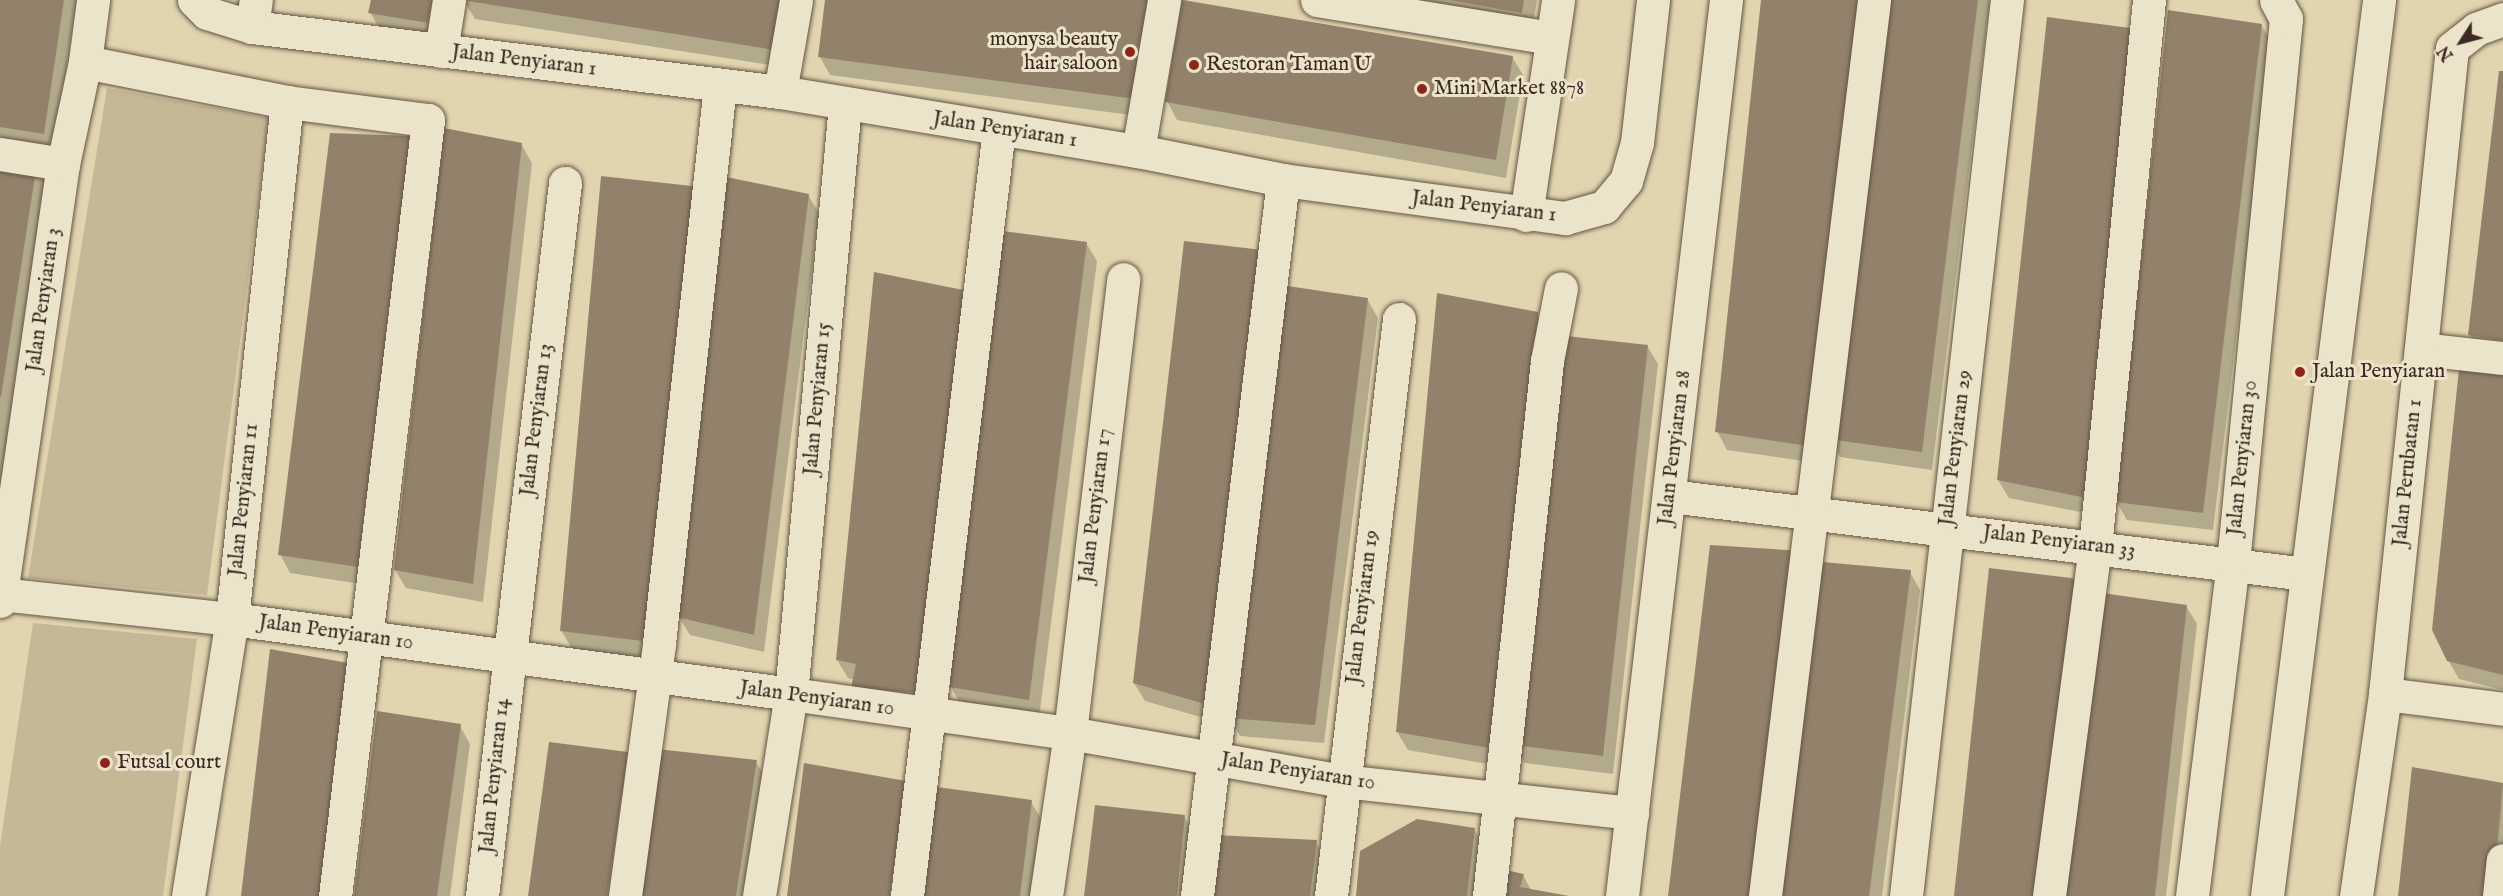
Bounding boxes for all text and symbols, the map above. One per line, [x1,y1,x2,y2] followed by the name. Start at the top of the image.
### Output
[2431,12,2491,72] north arrow
[990,27,1118,77] place label: monysa beauty hair saloon
[450,40,598,82] street label: Jalan Penyiaran 1
[2434,41,2459,64] text: N
[1123,45,1137,59] marker: monysa beauty hair saloon
[1206,52,1371,78] place label: Restoran Taman U
[1187,58,1201,72] marker: Restoran Taman U
[1434,76,1584,102] place label: Mini Market 8878
[1415,82,1429,96] marker: Mini Market 8878
[931,106,1079,154] street label: Jalan Penyiaran 1
[1410,186,1558,228] street label: Jalan Penyiaran 1
[21,226,67,374] street label: Jalan Penyiaran 3
[799,322,837,476] street label: Jalan Penyiaran 15
[515,342,559,498] street label: Jalan Penyiaran 13
[2312,359,2445,385] place label: Jalan Penyiaran
[2293,365,2307,379] marker: Jalan Penyiaran
[1653,369,1697,527] street label: Jalan Penyiaran 28
[1934,369,1978,527] street label: Jalan Penyiaran 29
[2222,379,2264,537] street label: Jalan Penyiaran 30
[2388,398,2428,548] street label: Jalan Perubatan 1
[223,422,265,578] street label: Jalan Penyiaran 11
[1074,427,1118,585] street label: Jalan Penyiaran 17
[1981,520,2137,564] street label: Jalan Penyiaran 33
[1341,529,1385,685] street label: Jalan Penyiaran 19
[257,610,415,656] street label: Jalan Penyiaran 10
[738,676,896,722] street label: Jalan Penyiaran 10
[474,697,516,855] street label: Jalan Penyiaran 14
[1219,747,1377,797] street label: Jalan Penyiaran 10
[117,750,221,776] place label: Futsal court
[98,756,112,770] marker: Futsal court

